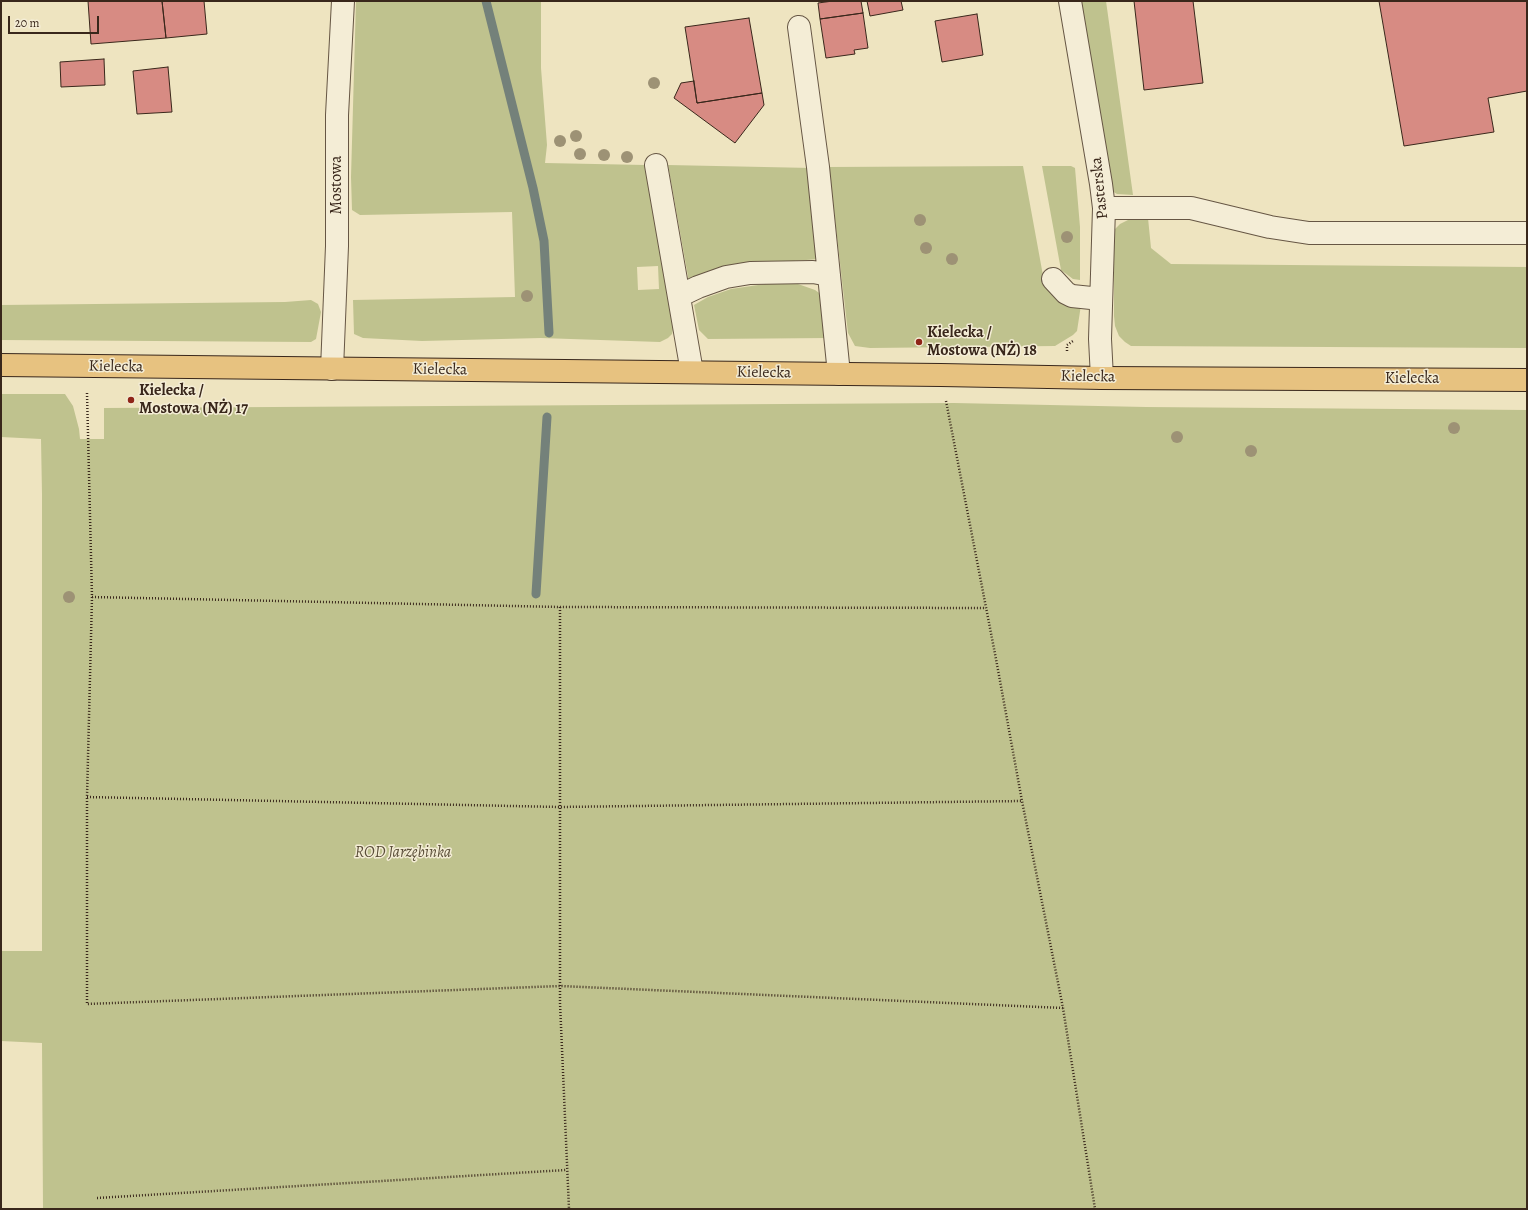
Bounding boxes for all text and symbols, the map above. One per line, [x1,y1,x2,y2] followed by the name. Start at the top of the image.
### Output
[10,8,101,34] scale bar
[15,15,39,31] text: 20 m
[327,155,347,215] street label: Mostowa
[1087,156,1113,220] street label: Pasterska
[927,323,1037,361] place label: Kielecka / Mostowa (NŻ) 18
[914,337,924,347] marker: Kielecka / Mostowa (NŻ) 18
[89,357,143,377] street label: Kielecka
[413,360,467,380] street label: Kielecka
[737,363,791,383] street label: Kielecka
[1061,367,1115,387] street label: Kielecka
[1385,369,1439,389] street label: Kielecka
[139,381,248,419] place label: Kielecka / Mostowa (NŻ) 17
[126,395,136,405] marker: Kielecka / Mostowa (NŻ) 17
[355,843,451,863] park label: ROD Jarzębinka

